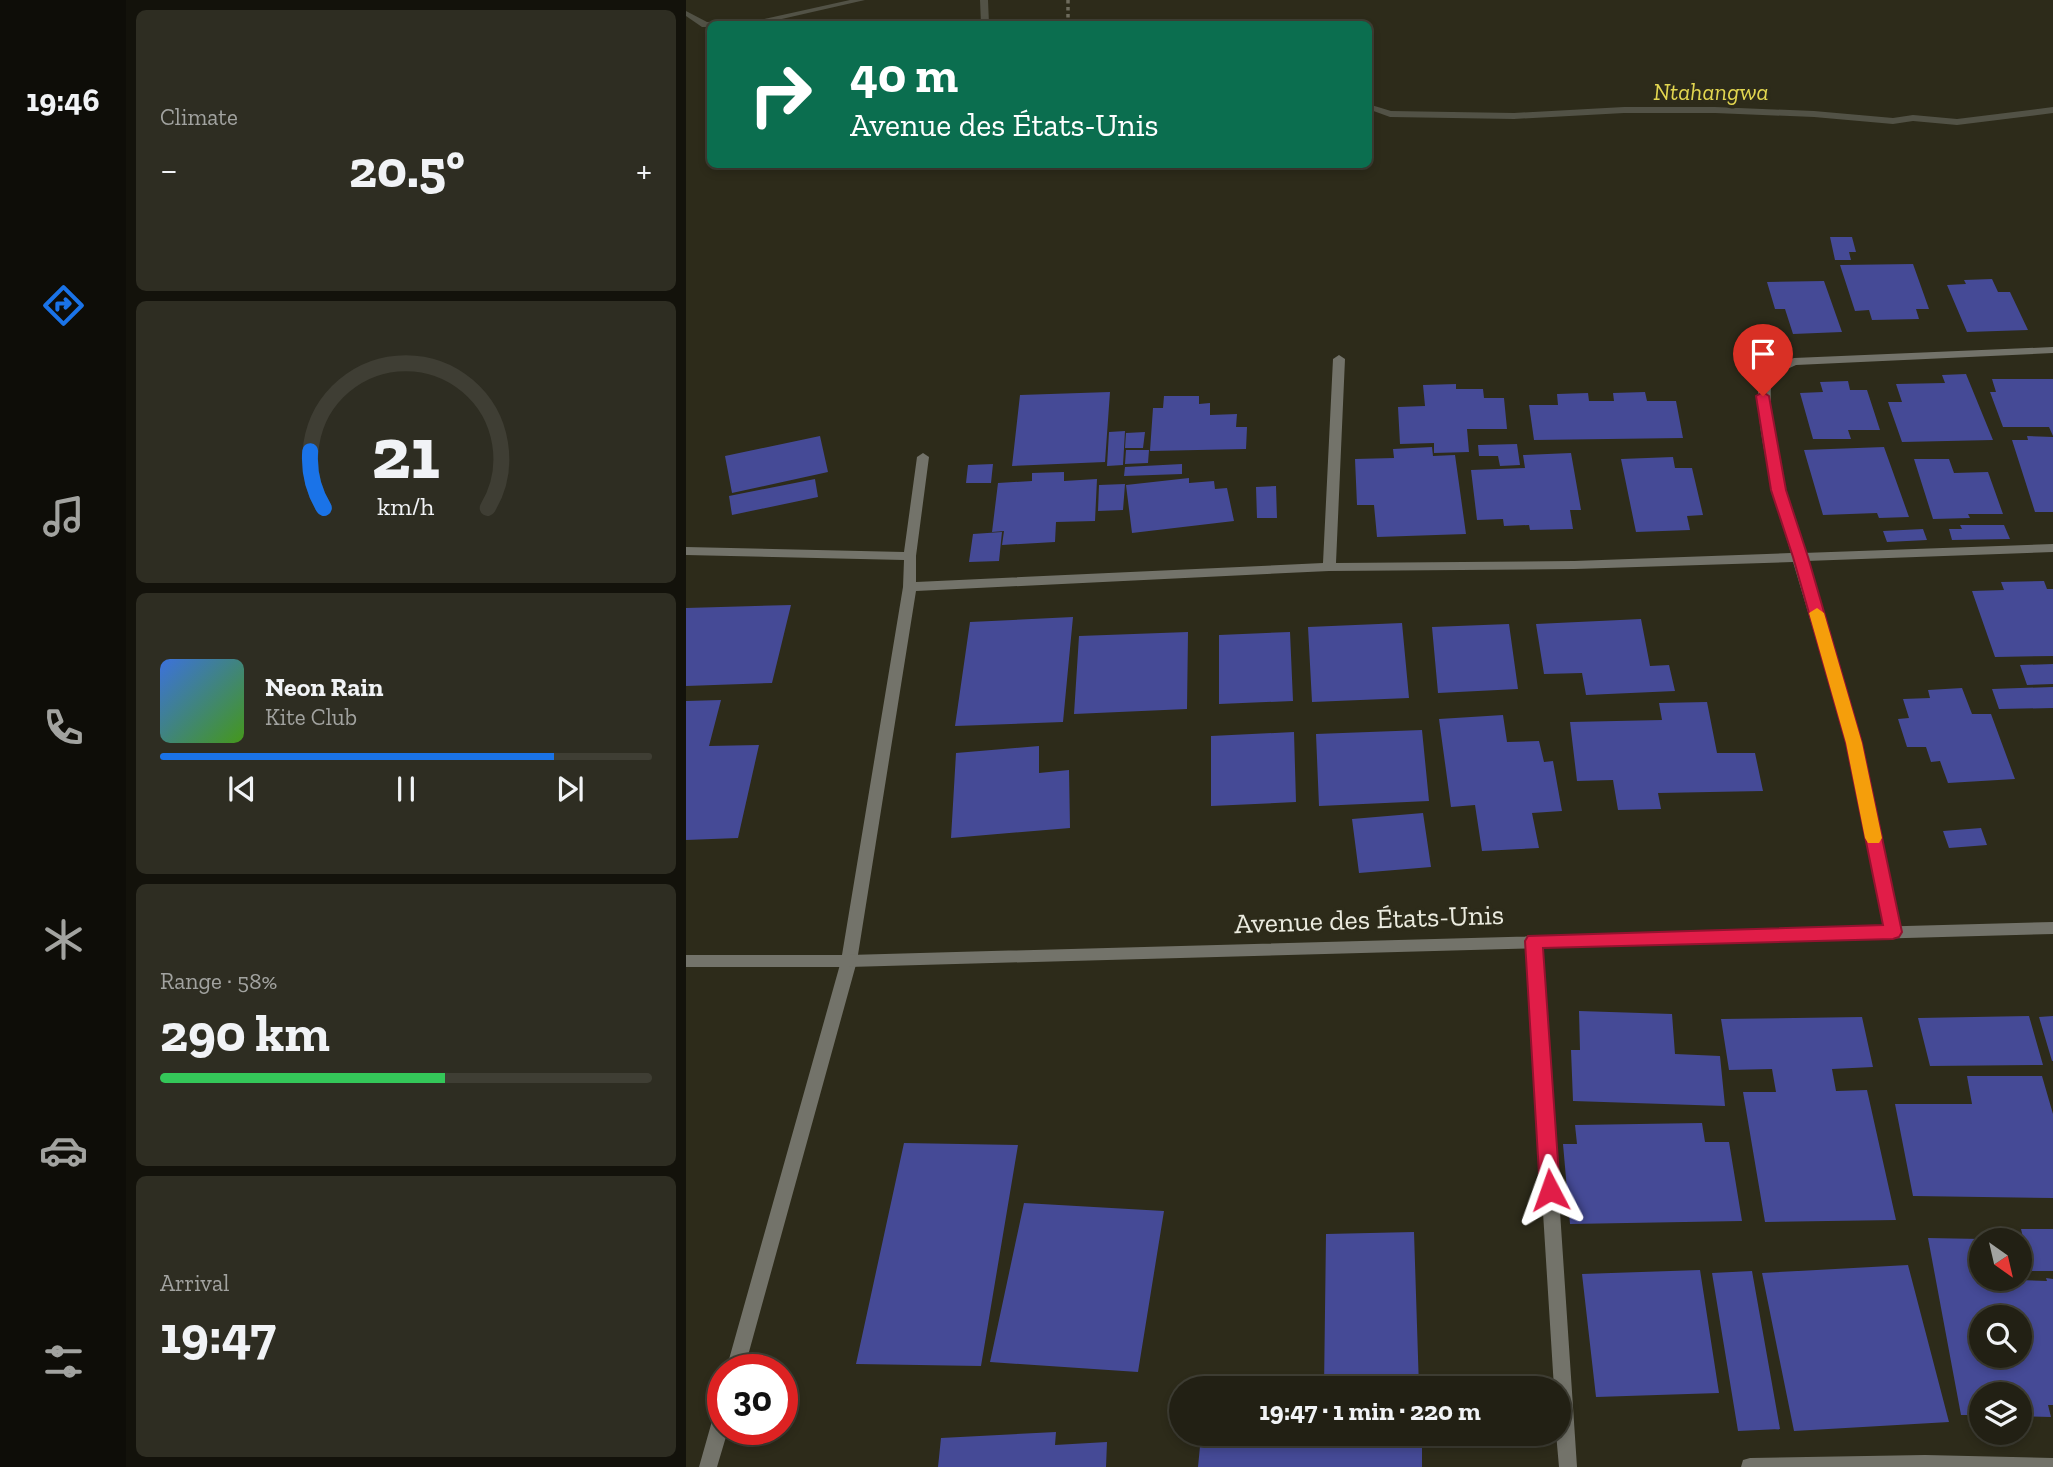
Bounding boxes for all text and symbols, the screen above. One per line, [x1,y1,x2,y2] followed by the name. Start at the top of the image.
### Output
[850,46,958,105] text: 40 m
[735,49,826,140] icon: right
[1653,77,1769,106] water label: Ntahangwa
[26,81,100,119] text: 19:46
[160,103,238,131] text: Climate
[850,106,1159,144] text: Avenue des États-Unis
[349,138,465,200] text: 20.5°
[160,147,178,193] text: −
[636,147,652,193] text: +
[39,281,88,330] icon: directions
[1733,324,1793,396] pin
[1744,335,1782,373] icon: arrive
[372,410,440,498] text: 21
[377,491,435,521] text: km/h
[39,492,88,541] icon: music
[265,671,383,703] text: Neon Rain
[39,703,88,752] icon: phone
[265,703,357,731] text: Kite Club
[223,770,261,808] icon: previous
[387,770,425,808] icon: pause
[551,770,589,808] icon: next
[1233,898,1505,940] street label: Avenue des États-Unis
[39,915,88,964] icon: climate
[160,967,277,995] text: Range · 58%
[160,1002,330,1064] text: 290 km
[39,1126,88,1175] icon: car
[1513,1153,1587,1227] position arrow
[1969,1228,2032,1292] north arrow
[1969,1228,2032,1445] map controls
[160,1269,229,1297] text: Arrival
[160,1304,276,1366] text: 19:47
[1969,1305,2032,1368] button: search
[39,1337,88,1386] icon: filters
[707,1354,798,1445] speed limit sign: 30
[1969,1382,2032,1445] button: layers
[1259,1395,1481,1427] text: 19:47 · 1 min · 220 m

